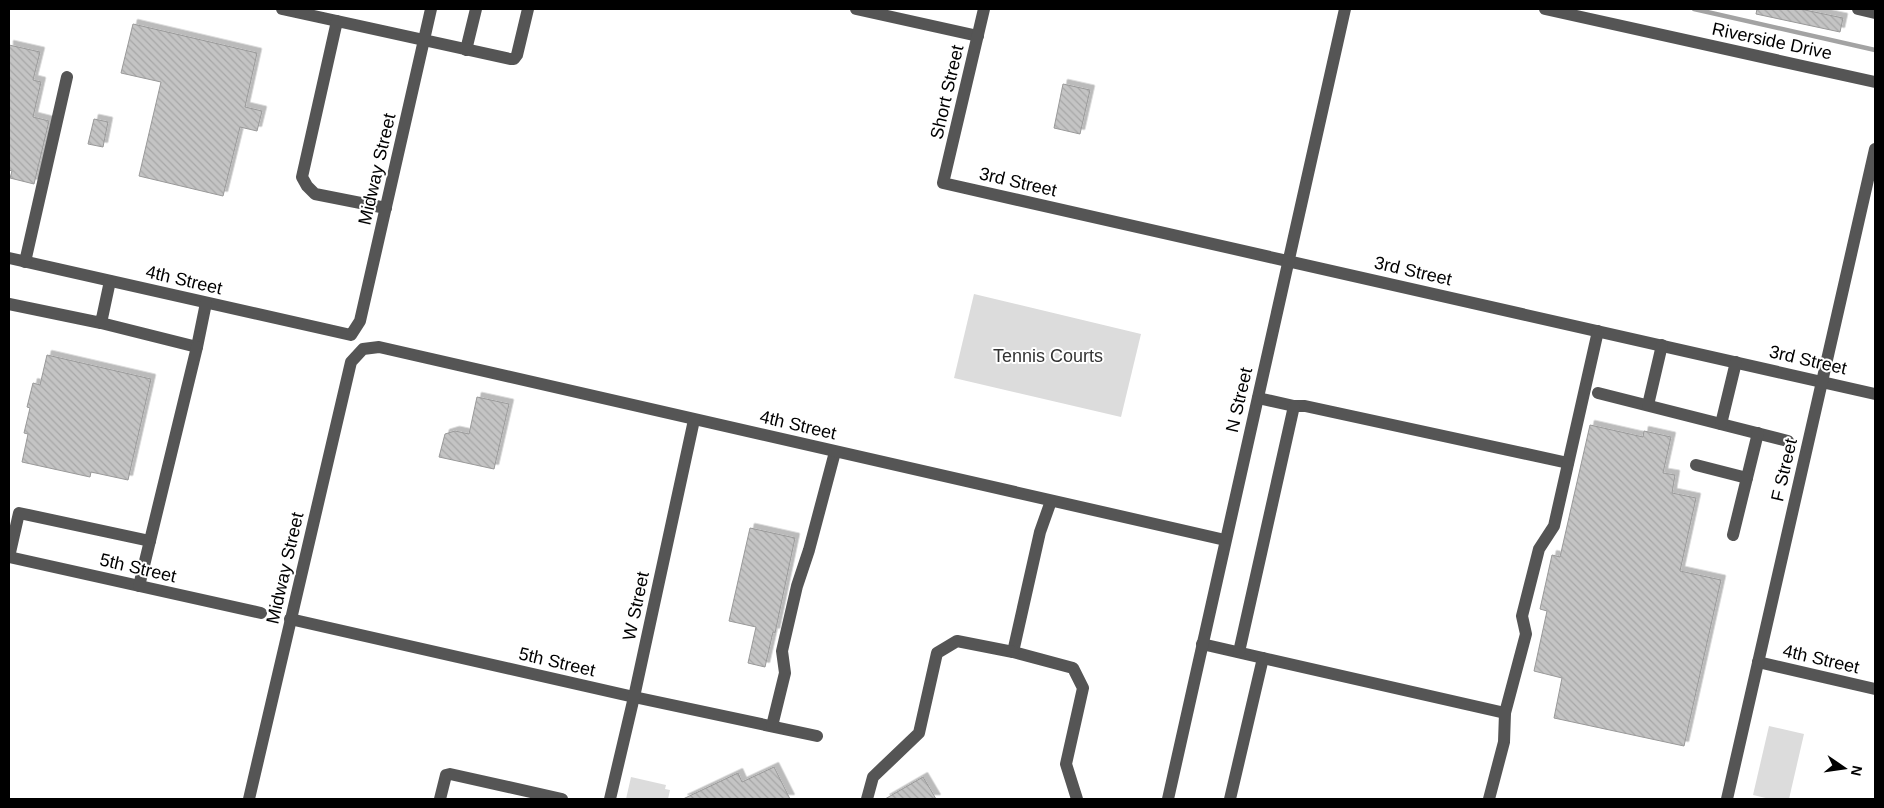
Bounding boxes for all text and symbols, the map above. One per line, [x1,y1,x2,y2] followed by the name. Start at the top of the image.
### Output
[1710,19,1834,63] street label: Riverside Drive
[926,43,968,141] street label: Short Street
[354,111,400,227] street label: Midway Street
[977,163,1059,201] street label: 3rd Street
[1372,252,1454,290] street label: 3rd Street
[144,261,224,299] street label: 4th Street
[1767,341,1849,379] street label: 3rd Street
[993,346,1103,366] park label: Tennis Courts
[1222,366,1256,434] street label: N Street
[758,406,838,444] street label: 4th Street
[1767,437,1801,503] street label: F Street
[262,510,308,626] street label: Midway Street
[98,549,178,587] street label: 5th Street
[619,570,653,642] street label: W Street
[1781,640,1861,678] street label: 4th Street
[517,643,597,681] street label: 5th Street
[1819,743,1869,793] north arrow
[1848,764,1866,778] text: N

